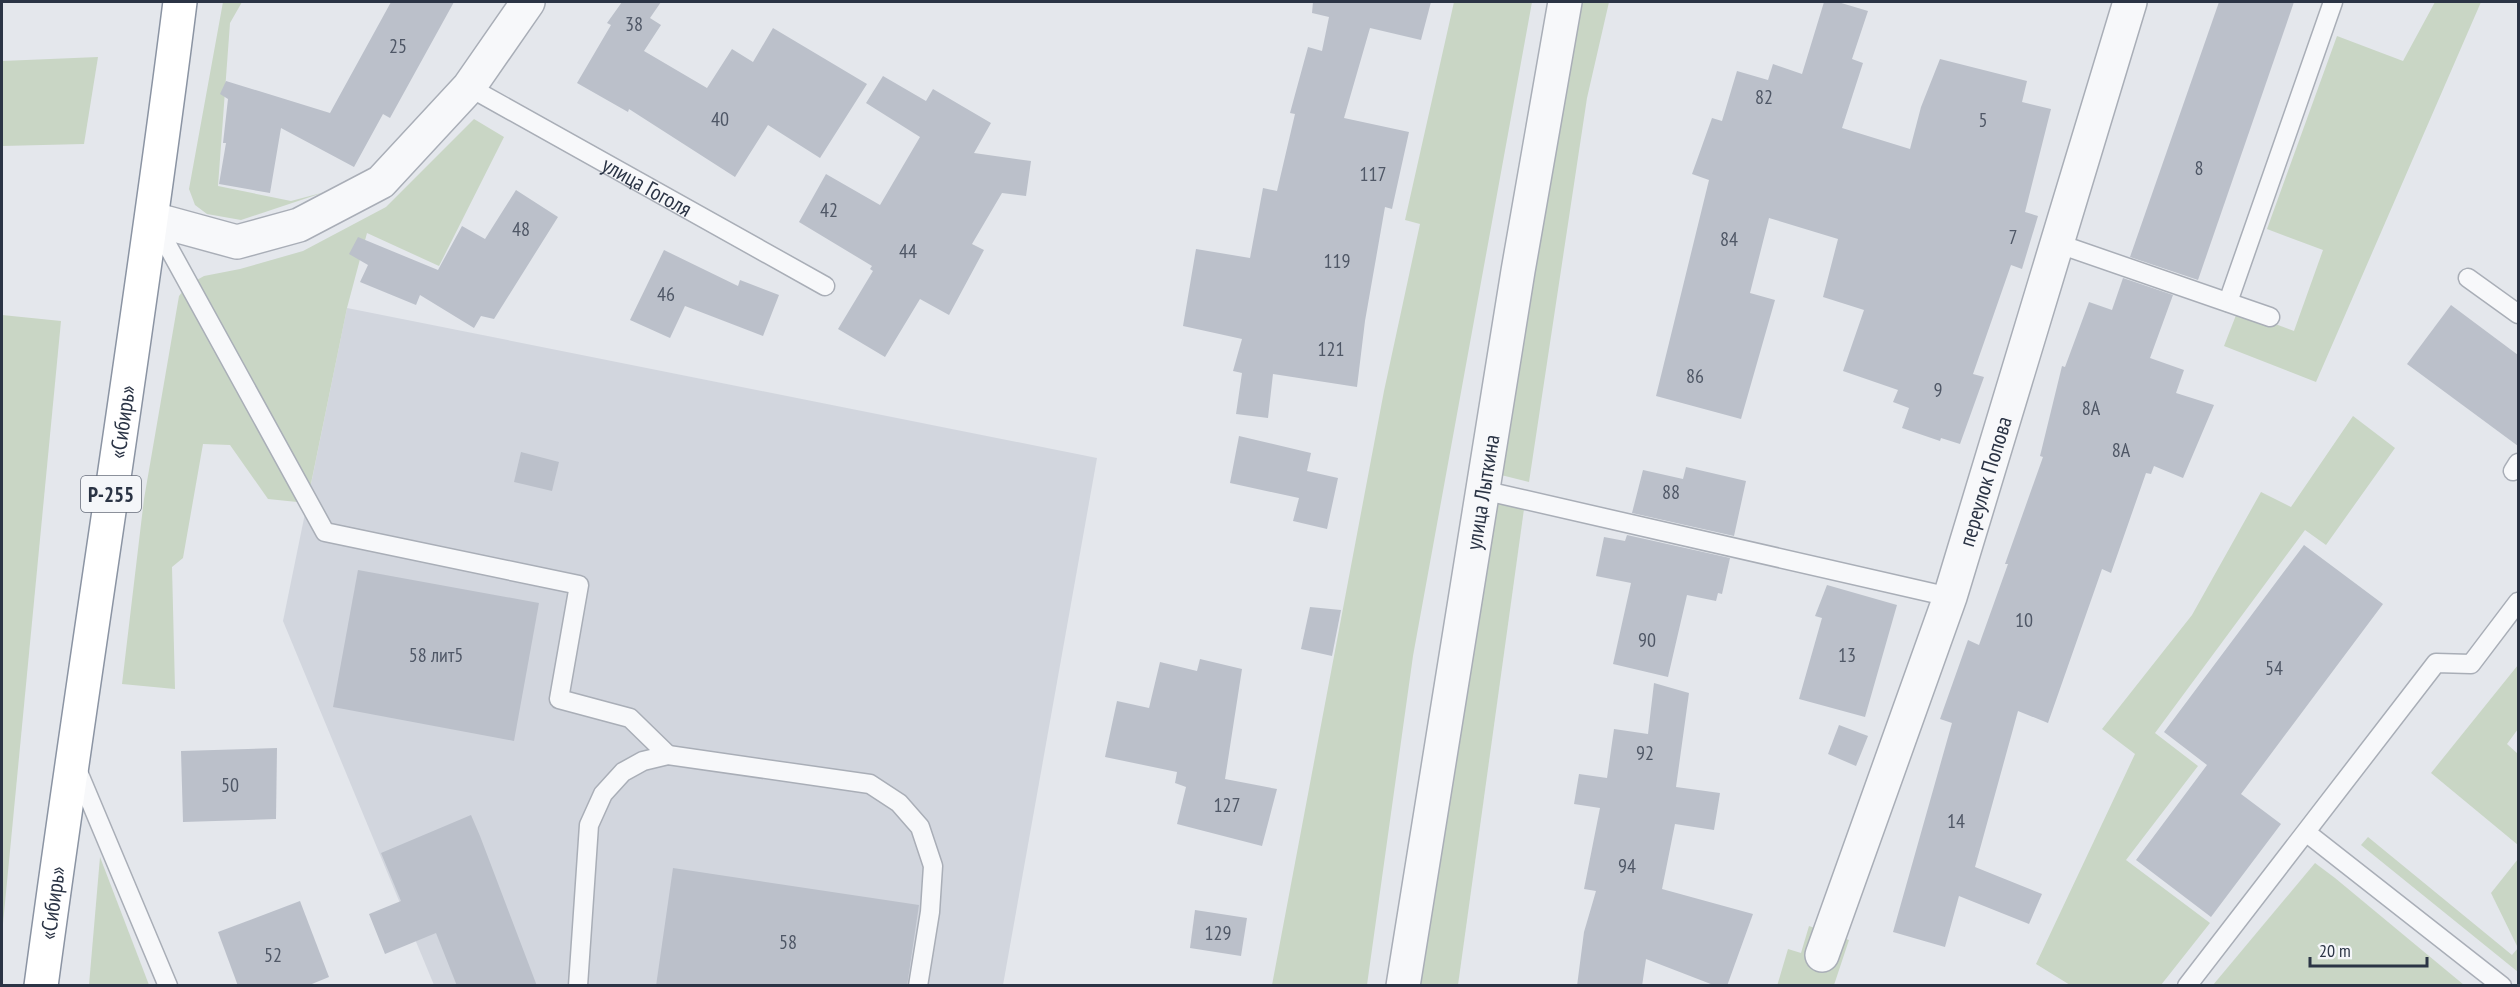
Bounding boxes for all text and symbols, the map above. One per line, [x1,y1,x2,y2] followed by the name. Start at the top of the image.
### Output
[625,11,643,37] house number: 38
[389,33,407,59] house number: 25
[1755,84,1773,110] house number: 82
[711,106,729,132] house number: 40
[1979,107,1988,133] house number: 5
[597,150,697,223] street label: улица Гоголя
[2195,155,2204,181] house number: 8
[1360,161,1387,187] house number: 117
[820,197,838,223] house number: 42
[512,216,530,242] house number: 48
[2009,224,2018,250] house number: 7
[1720,226,1738,252] house number: 84
[899,238,917,264] house number: 44
[1324,248,1351,274] house number: 119
[657,281,675,307] house number: 46
[1318,336,1345,362] house number: 121
[1686,363,1704,389] house number: 86
[1934,377,1943,403] house number: 9
[103,383,141,460] street label: «Сибирь»
[2082,395,2101,421] house number: 8А
[1952,413,2018,550] street label: переулок Попова
[1459,433,1505,552] street label: улица Лыткина
[2112,437,2131,463] house number: 8А
[81,476,141,512] road number: Р-255
[1662,479,1680,505] house number: 88
[2015,607,2033,633] house number: 10
[1638,627,1656,653] house number: 90
[409,642,463,668] house number: 58 лит5
[1838,642,1856,668] house number: 13
[2265,655,2283,681] house number: 54
[1636,740,1654,766] house number: 92
[221,772,239,798] house number: 50
[1214,792,1241,818] house number: 127
[1947,808,1965,834] house number: 14
[1618,853,1636,879] house number: 94
[33,864,71,941] street label: «Сибирь»
[1205,920,1232,946] house number: 129
[779,929,797,955] house number: 58
[2310,930,2427,968] scale bar
[2319,939,2351,962] text: 20 m
[264,942,282,968] house number: 52

